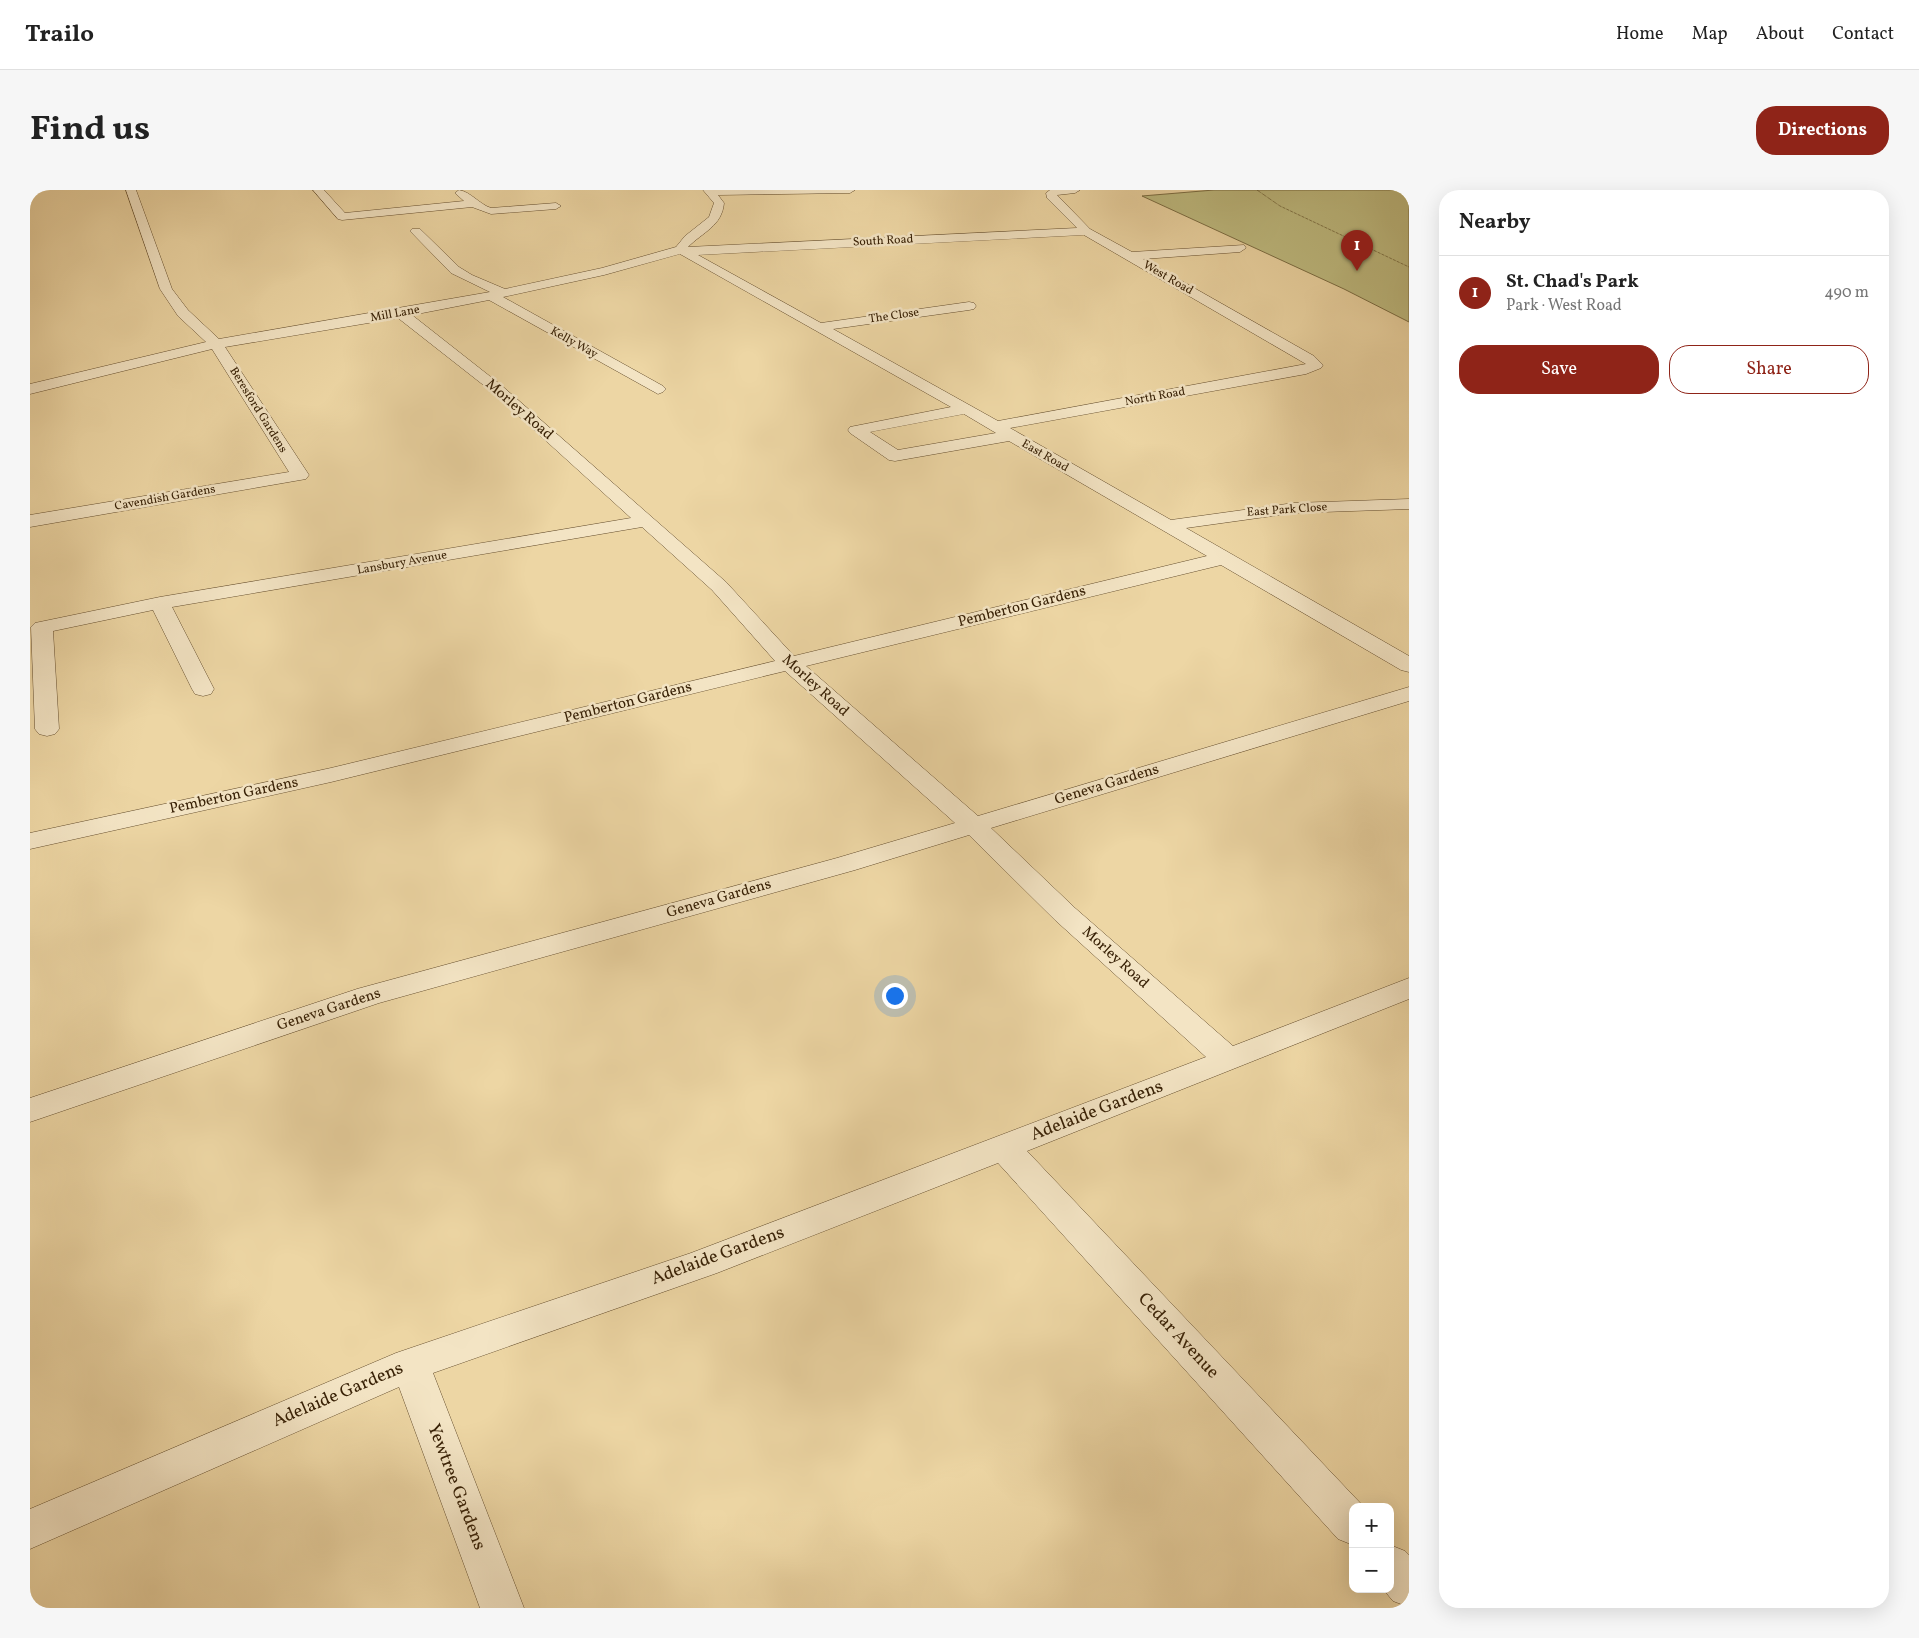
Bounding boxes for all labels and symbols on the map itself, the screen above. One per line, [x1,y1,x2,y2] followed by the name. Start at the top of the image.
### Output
[1341,230,1373,271] pin: 1
[852,231,914,251] street label: South Road
[1140,257,1196,299] street label: West Road
[369,302,421,326] street label: Mill Lane
[868,305,921,327] street label: The Close
[547,323,601,363] street label: Kelly Way
[225,364,291,456] street label: Beresford Gardens
[480,375,558,445] street label: Morley Road
[1123,384,1187,410] street label: North Road
[1018,436,1072,476] street label: East Road
[113,481,217,515] street label: Cavendish Gardens
[1246,499,1328,521] street label: East Park Close
[356,547,449,579] street label: Lansbury Avenue
[956,581,1088,633] street label: Pemberton Gardens
[777,650,853,722] street label: Morley Road
[562,677,694,729] street label: Pemberton Gardens
[1052,759,1162,811] street label: Geneva Gardens
[168,772,300,820] street label: Pemberton Gardens
[664,874,774,924] street label: Geneva Gardens
[1077,922,1153,994] street label: Morley Road
[274,983,384,1037] street label: Geneva Gardens
[882,983,908,1009] your location
[1027,1074,1167,1148] street label: Adelaide Gardens
[648,1220,788,1292] street label: Adelaide Gardens
[1132,1287,1224,1385] street label: Cedar Avenue
[269,1356,407,1434] street label: Adelaide Gardens
[420,1420,492,1554] street label: Yewtree Gardens

